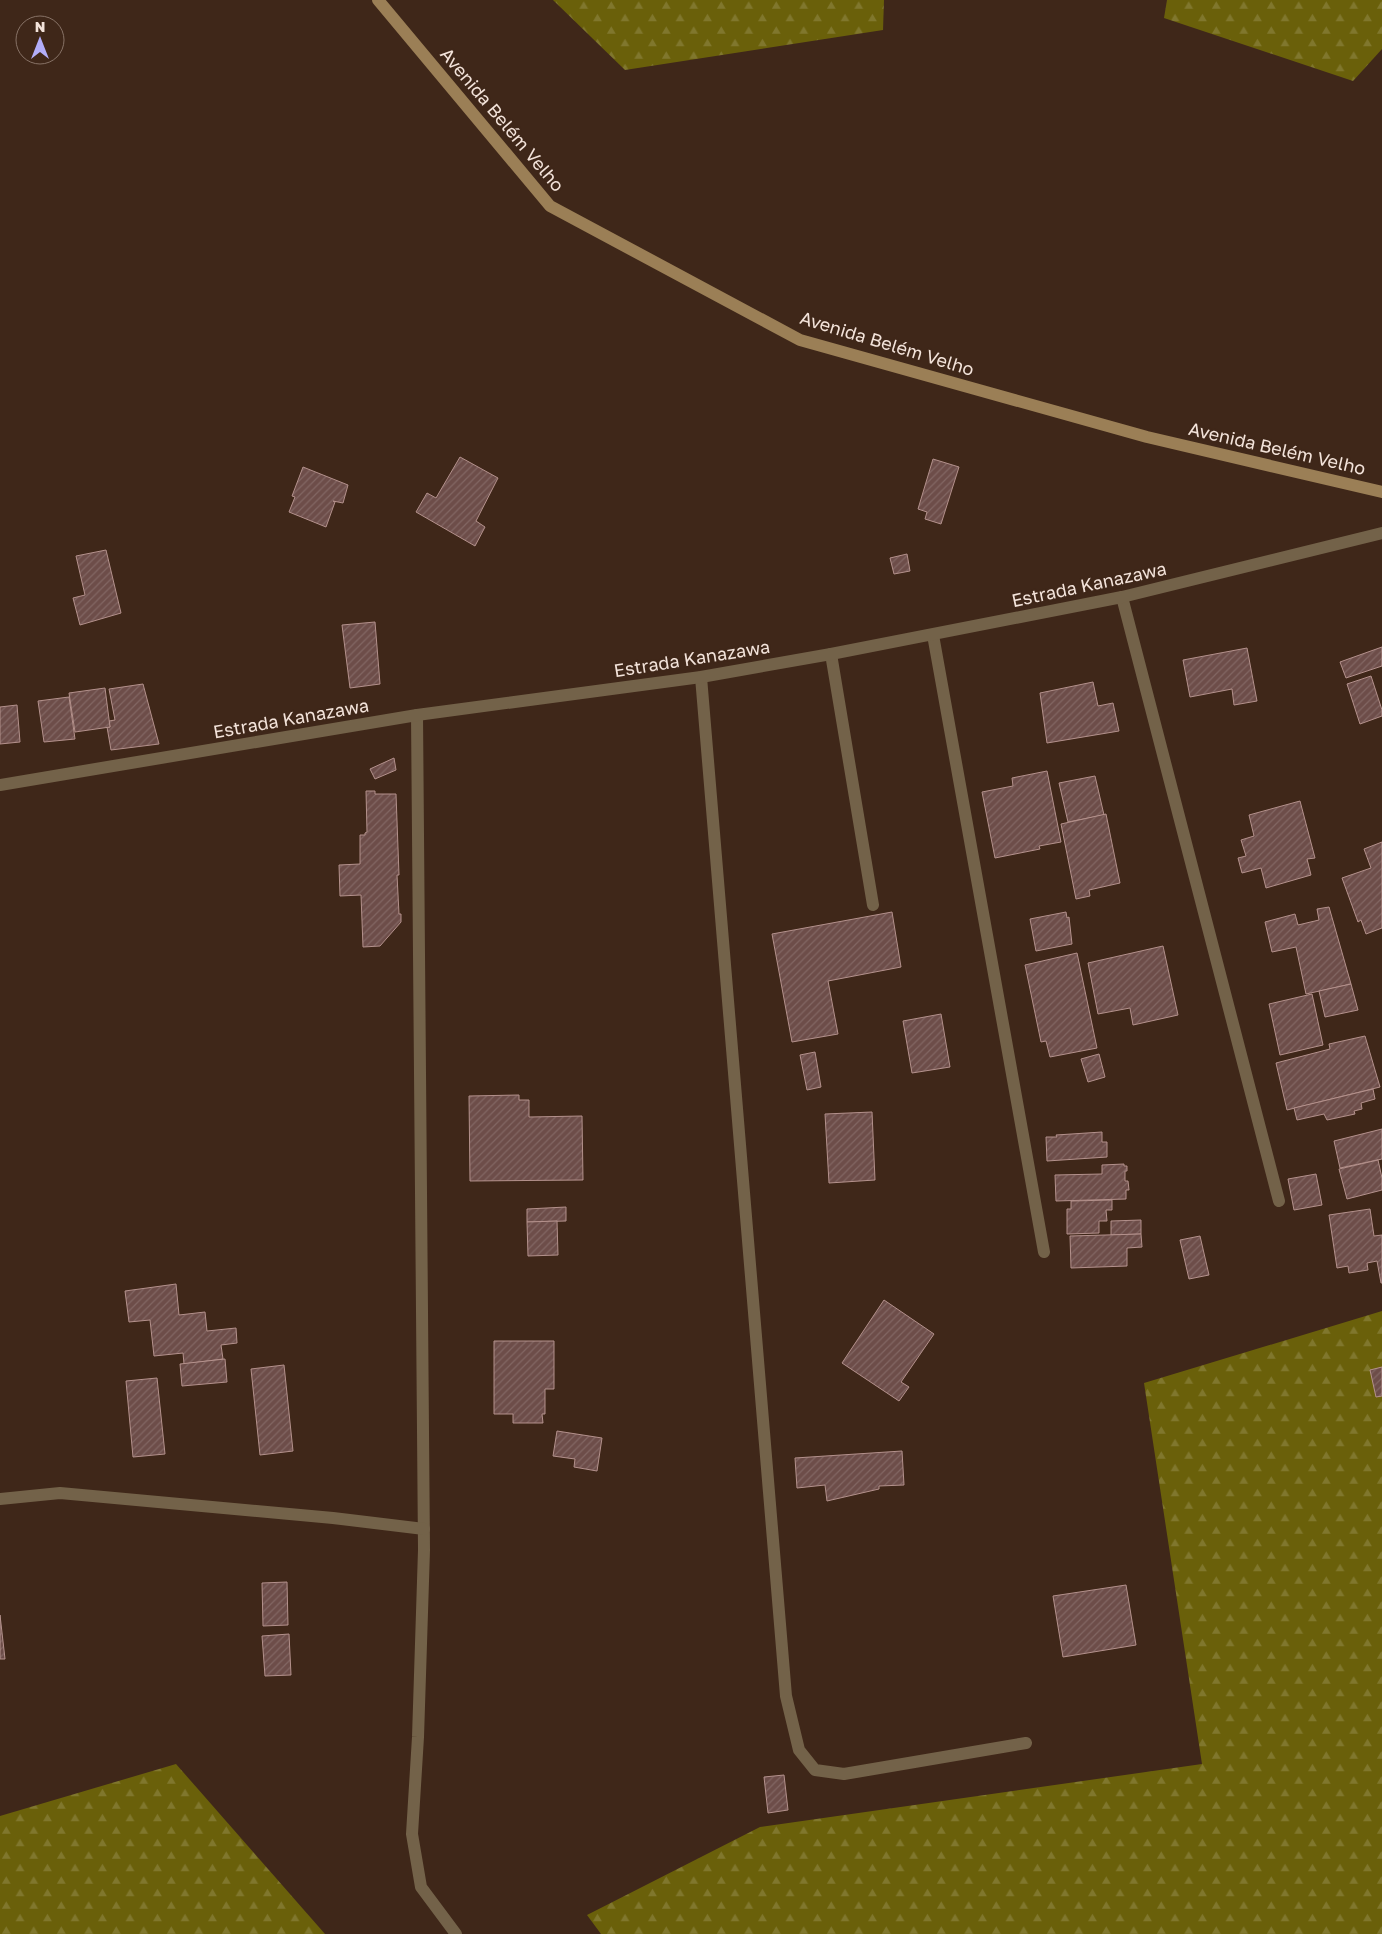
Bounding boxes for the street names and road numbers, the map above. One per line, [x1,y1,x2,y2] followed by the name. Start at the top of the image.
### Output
[436,43,569,196] street label: Avenida Belém Velho
[798,306,977,380] street label: Avenida Belém Velho
[1187,417,1368,479] street label: Avenida Belém Velho
[1009,557,1168,611] street label: Estrada Kanazawa
[612,635,771,681] street label: Estrada Kanazawa
[211,693,370,743] street label: Estrada Kanazawa

